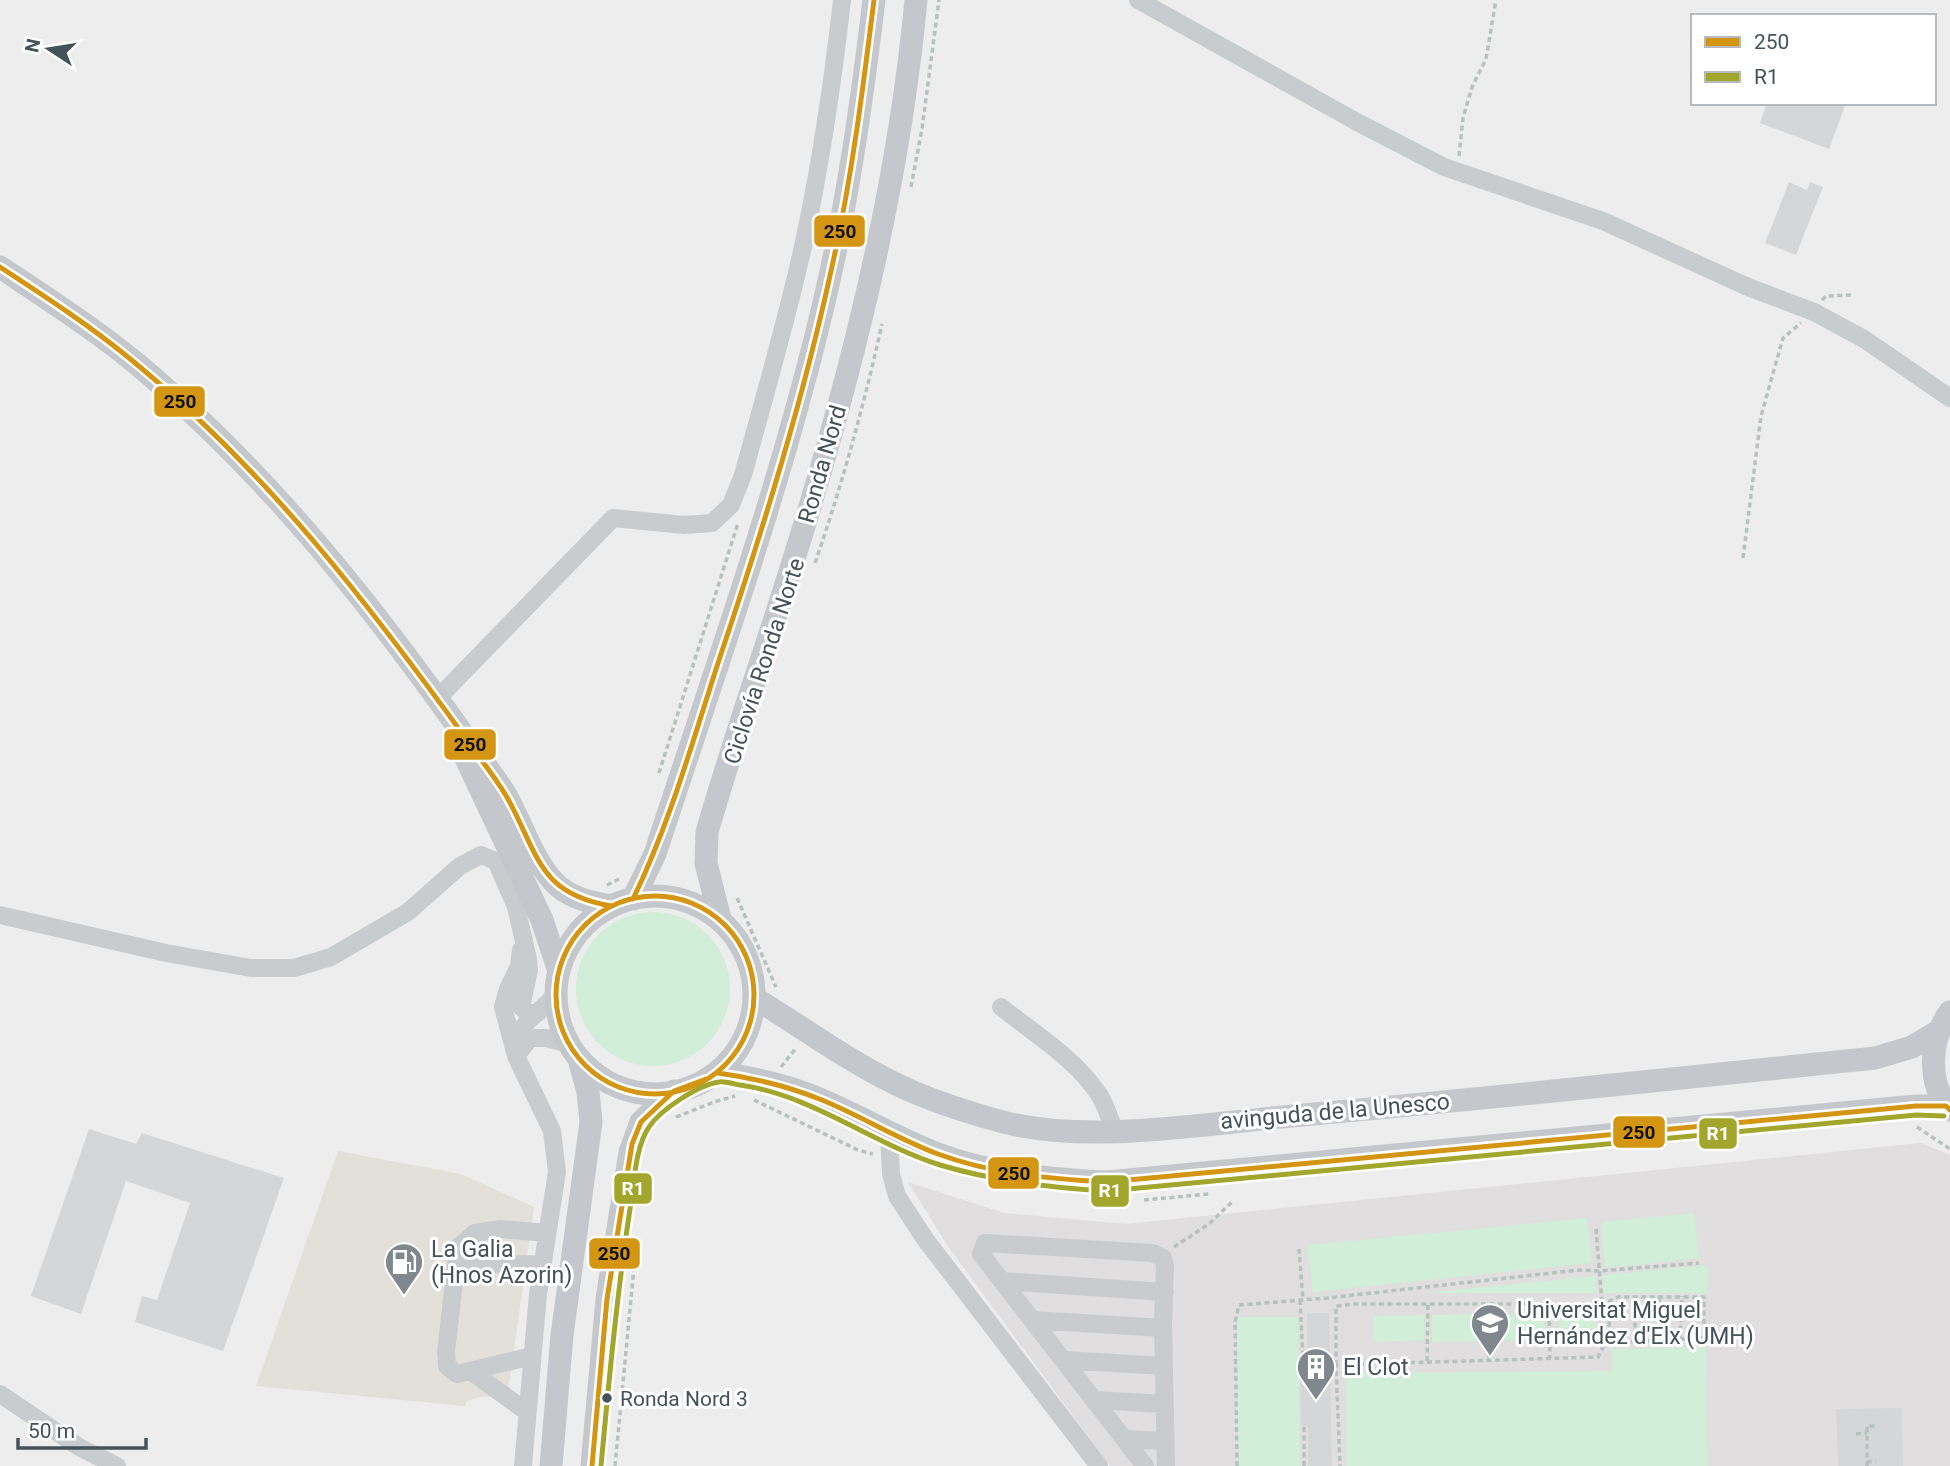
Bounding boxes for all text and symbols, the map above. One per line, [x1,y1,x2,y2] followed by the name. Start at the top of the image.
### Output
[14,14,84,84] north arrow
[1691,14,1936,105] legend
[1754,30,1789,54] text: 250
[20,37,46,55] text: N
[1754,65,1779,89] text: R1
[813,214,866,248] line badge: 250
[824,220,856,243] text: 250
[153,385,206,418] line badge: 250
[164,390,196,413] text: 250
[793,402,852,526] street label: Ronda Nord
[718,555,811,768] street label: Ciclovía Ronda Norte
[443,728,497,761] line badge: 250
[454,733,486,756] text: 250
[1219,1088,1451,1135] street label: avinguda de la Unesco
[1612,1115,1666,1149] line badge: 250
[1698,1117,1738,1150] line badge: R1
[1623,1121,1655,1144] text: 250
[1706,1122,1730,1145] text: R1
[987,1156,1040,1190] line badge: 250
[998,1162,1030,1185] text: 250
[613,1172,653,1205] line badge: R1
[1090,1174,1130,1208] line badge: R1
[621,1177,645,1200] text: R1
[1098,1179,1122,1202] text: R1
[431,1236,572,1289] place label: La Galia (Hnos Azorin)
[588,1237,641,1270] line badge: 250
[383,1241,425,1296] fuel station icon: La Galia (Hnos Azorin)
[598,1242,630,1265] text: 250
[1517,1297,1754,1350] place label: Universitat Miguel Hernández d'Elx (UMH)
[1469,1302,1511,1357] school or university icon: Universitat Miguel Hernández d'Elx (UMH)
[1295,1346,1337,1401] building icon: El Clot
[1343,1354,1409,1381] place label: El Clot
[620,1387,748,1411] place label: Ronda Nord 3
[600,1391,614,1405] marker: Ronda Nord 3
[18,1406,145,1450] scale bar
[28,1419,75,1443] text: 50 m

